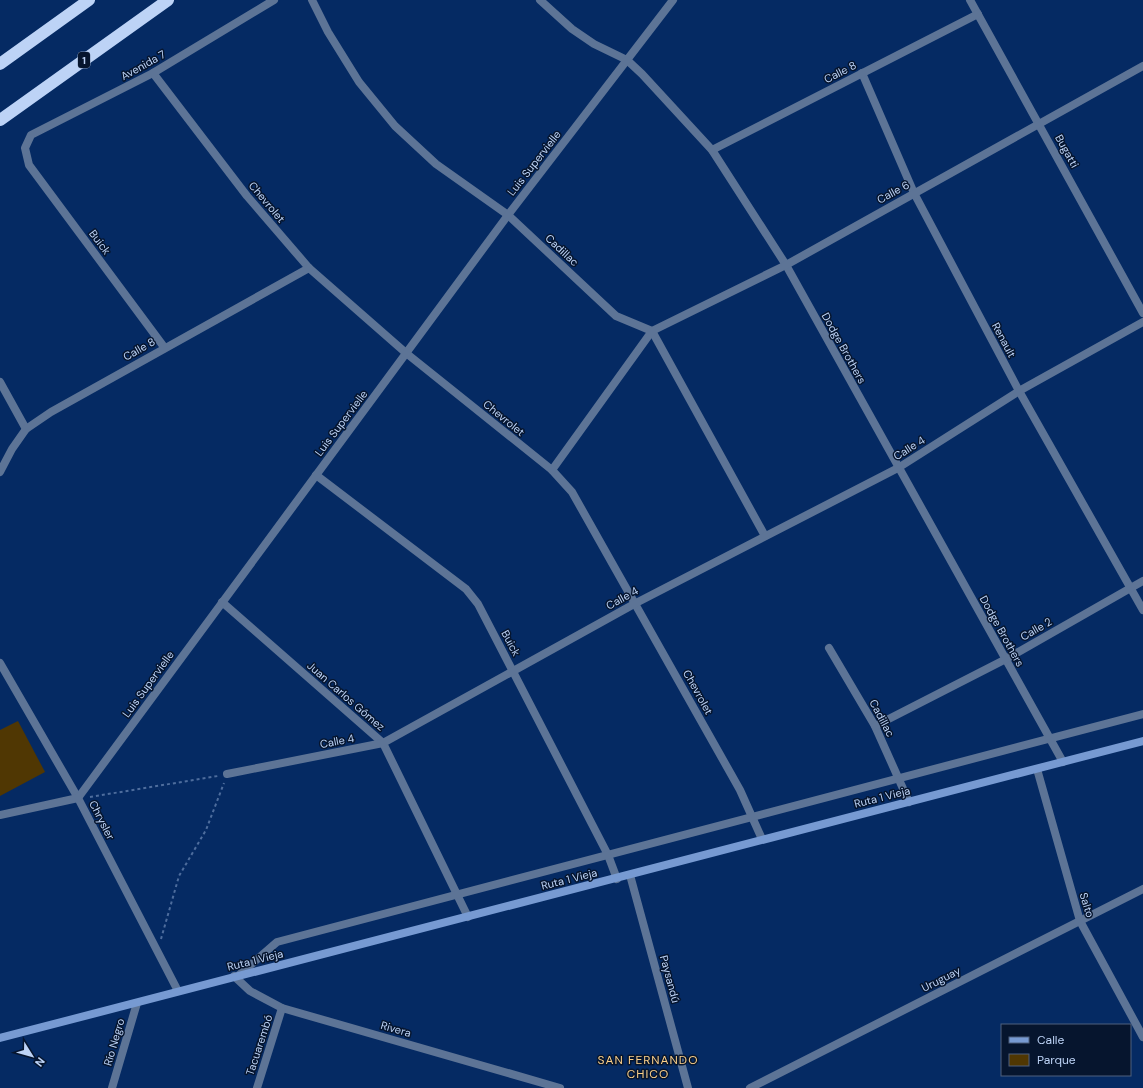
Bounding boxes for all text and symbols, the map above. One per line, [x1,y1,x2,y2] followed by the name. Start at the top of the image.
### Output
[118,47,168,83] street label: Avenida 7
[78,52,90,68] road number: 1
[821,58,859,86] street label: Calle 8
[504,128,564,198] street label: Luis Supervielle
[1052,132,1082,170] street label: Bugatti
[874,177,912,207] street label: Calle 6
[246,179,288,225] street label: Chevrolet
[86,227,114,258] street label: Buick
[542,231,582,269] street label: Cadillac
[819,310,869,386] street label: Dodge Brothers
[989,320,1019,360] street label: Renault
[121,334,157,364] street label: Calle 8
[312,387,370,459] street label: Luis Supervielle
[480,397,528,439] street label: Chevrolet
[891,433,928,463] street label: Calle 4
[603,583,641,613] street label: Calle 4
[977,593,1027,669] street label: Dodge Brothers
[1018,614,1054,644] street label: Calle 2
[498,628,524,659] street label: Buick
[119,648,177,720] street label: Luis Supervielle
[304,658,388,734] street label: Juan Carlos Gómez
[680,667,716,717] street label: Chevrolet
[866,697,898,739] street label: Cadillac
[319,731,356,751] street label: Calle 4
[852,783,912,811] street label: Ruta 1 Vieja
[86,798,118,842] street label: Chrysler
[539,865,599,893] street label: Ruta 1 Vieja
[1077,891,1097,919] street label: Salto
[225,946,285,974] street label: Ruta 1 Vieja
[657,954,683,1004] street label: Paysandú
[919,963,963,995] street label: Uruguay
[243,1013,275,1077] street label: Tacuarembó
[101,1017,127,1067] street label: Río Negro
[379,1018,413,1040] street label: Rivera
[1001,1024,1131,1076] legend
[1037,1032,1064,1048] text: Calle
[12,1036,52,1076] north arrow
[598,1052,698,1082] district label: SAN FERNANDO CHICO
[1037,1052,1076,1068] text: Parque
[32,1055,48,1069] text: N

